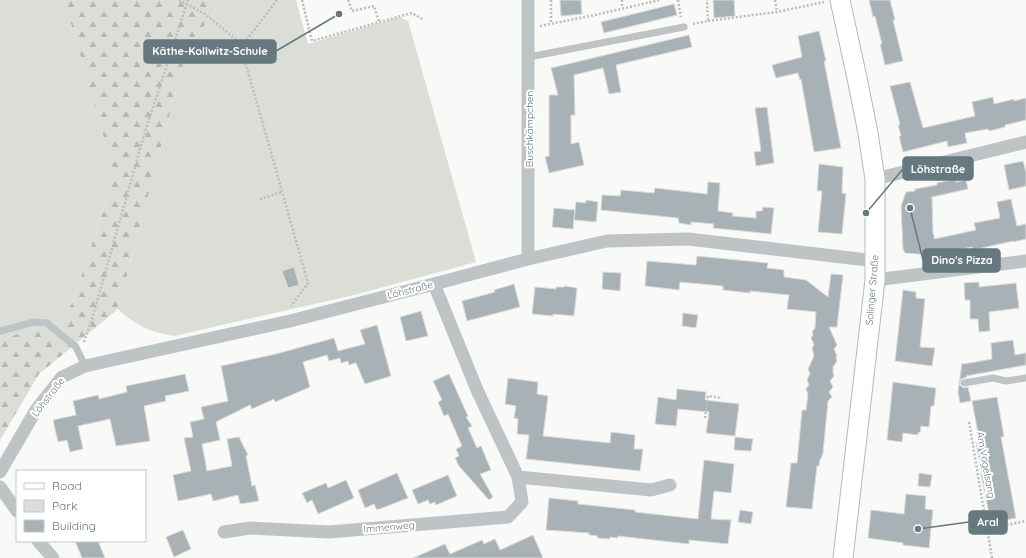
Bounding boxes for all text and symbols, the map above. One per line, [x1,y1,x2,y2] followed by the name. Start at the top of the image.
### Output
[144,40,276,63] callout: Käthe-Kollwitz-Schule
[152,44,268,58] text: Käthe-Kollwitz-Schule
[523,91,536,167] street label: Buschkämpchen
[903,157,973,180] callout: Löhstraße
[911,162,966,176] text: Löhstraße
[923,249,1000,272] callout: Dino's Pizza
[931,253,993,267] text: Dino's Pizza
[862,254,882,326] street label: Solinger Straße
[386,278,435,302] street label: Löhstraße
[29,374,68,419] street label: Löhstraße
[974,431,998,499] street label: Am Vogelsang
[16,470,146,542] legend
[52,478,82,493] text: Road
[52,498,77,513] text: Park
[969,511,1007,534] callout: Aral
[977,515,999,529] text: Aral
[52,518,96,533] text: Building
[363,518,415,536] street label: Immenweg

